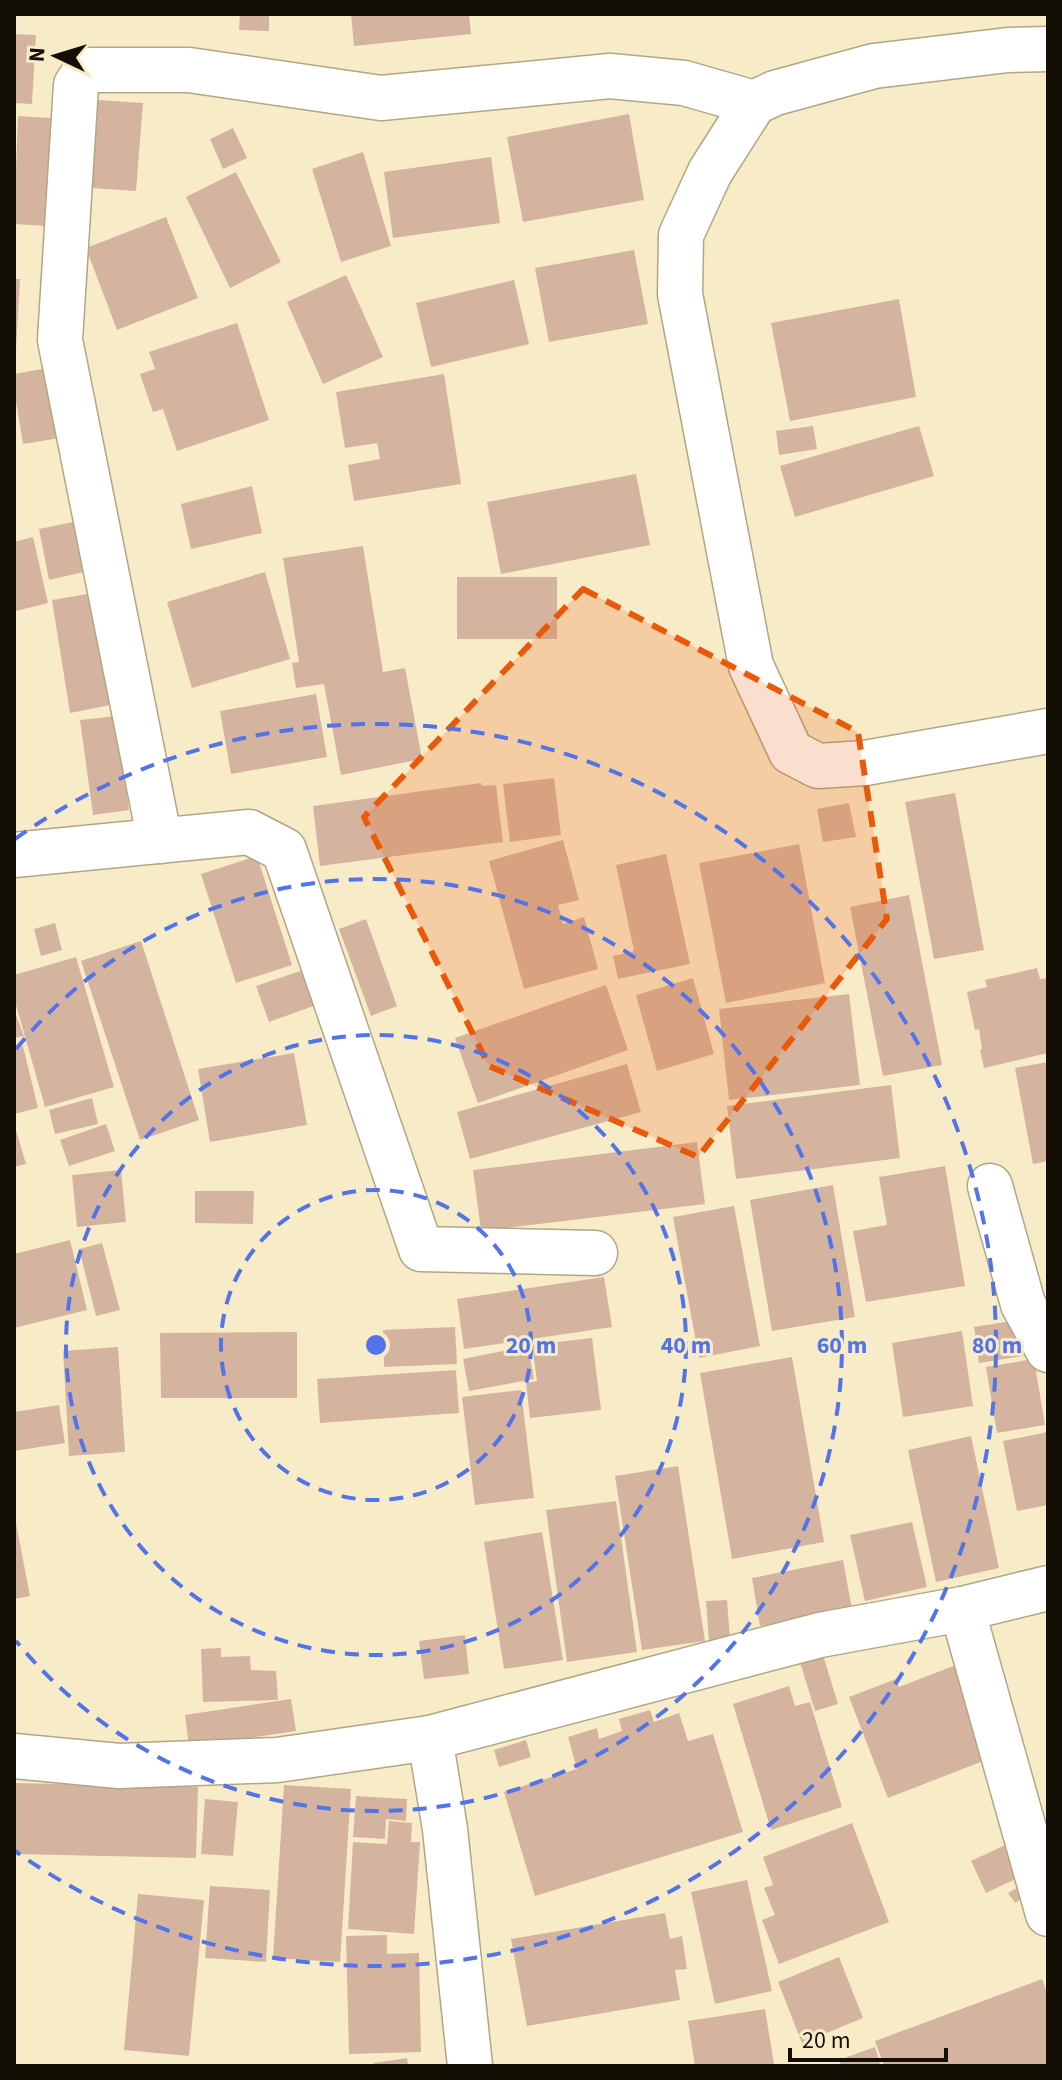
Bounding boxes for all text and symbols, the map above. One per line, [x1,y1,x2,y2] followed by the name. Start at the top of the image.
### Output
[16,16,96,96] north arrow
[21,46,54,63] text: N
[506,1328,556,1363] text: 20 m
[661,1328,711,1363] text: 40 m
[817,1328,867,1363] text: 60 m
[972,1328,1022,1363] text: 80 m
[362,1331,390,1359] centre of rings
[790,2012,946,2062] scale bar
[802,2023,851,2058] text: 20 m

